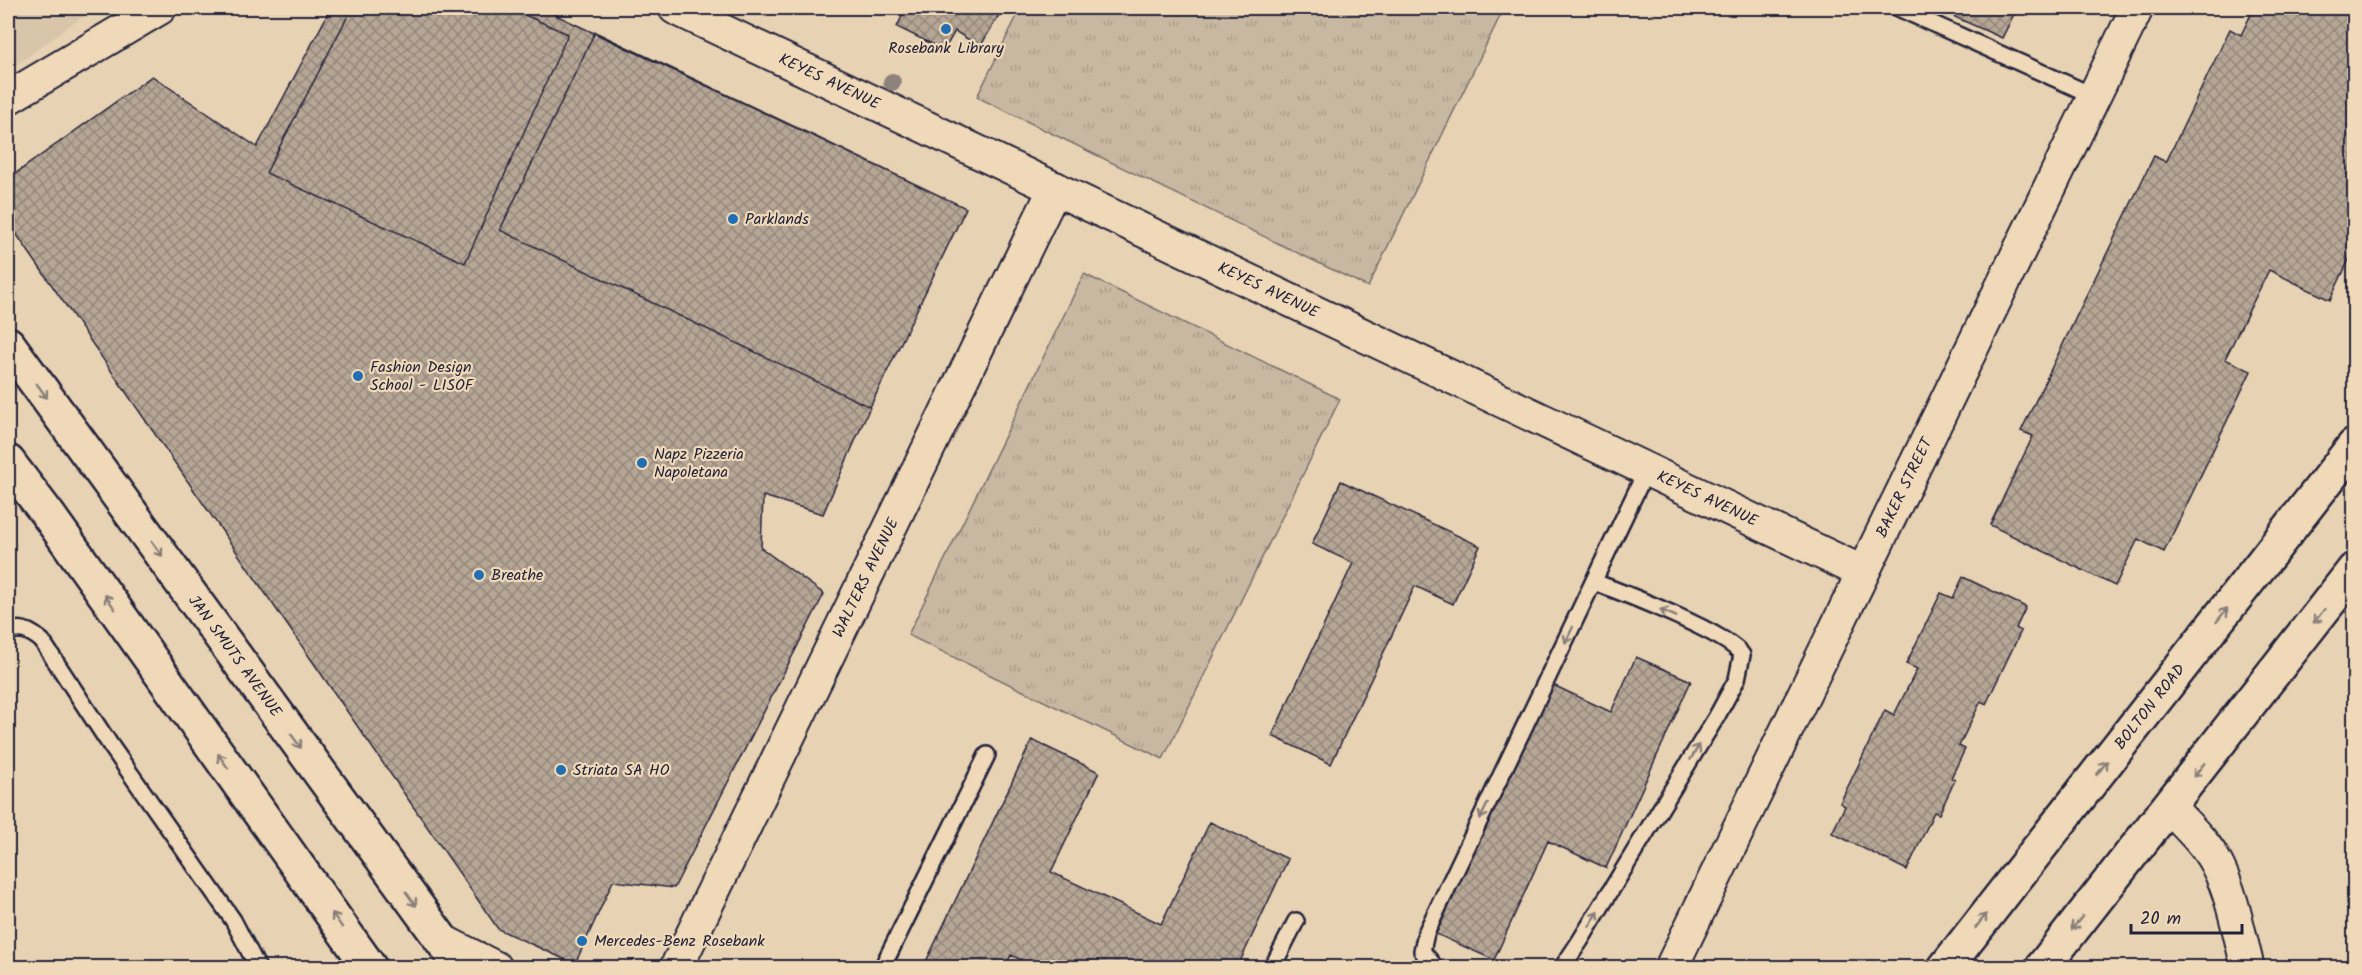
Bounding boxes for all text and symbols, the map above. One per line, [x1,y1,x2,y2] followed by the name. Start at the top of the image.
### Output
[939,22,953,36] marker: Rosebank Library
[888,36,1004,61] place label: Rosebank Library
[775,47,885,116] street label: KEYES AVENUE
[745,207,809,232] place label: Parklands
[726,212,740,226] marker: Parklands
[1213,255,1324,325] street label: KEYES AVENUE
[370,355,475,398] place label: Fashion Design School - LISOF
[351,369,365,383] marker: Fashion Design School - LISOF
[36,383,48,399] one-way arrow
[1869,432,1940,542] street label: BAKER STREET
[654,442,744,485] place label: Napz Pizzeria Napoletana
[635,456,649,470] marker: Napz Pizzeria Napoletana
[1652,464,1763,534] street label: KEYES AVENUE
[826,513,906,642] street label: WALTERS AVENUE
[150,541,163,557] one-way arrow
[491,563,543,588] place label: Breathe
[472,568,486,582] marker: Breathe
[182,590,289,723] street label: JAN SMUTS AVENUE
[104,595,116,611] one-way arrow
[1660,607,1678,618] one-way arrow
[2216,607,2229,623] one-way arrow
[2312,608,2325,624] one-way arrow
[1562,625,1574,643] one-way arrow
[2108,658,2192,755] street label: BOLTON ROAD
[290,732,302,748] one-way arrow
[1689,744,1701,761] one-way arrow
[217,753,229,770] one-way arrow
[573,758,670,783] place label: Striata SA HO
[2095,760,2108,776] one-way arrow
[2192,762,2205,778] one-way arrow
[554,763,568,777] marker: Striata SA HO
[1478,801,1490,819] one-way arrow
[405,890,417,906] one-way arrow
[2131,897,2242,935] scale bar
[2140,905,2181,934] text: 20 m
[1588,911,1600,928] one-way arrow
[330,912,343,928] one-way arrow
[1975,914,1988,930] one-way arrow
[2071,914,2084,930] one-way arrow
[594,929,765,954] place label: Mercedes-Benz Rosebank
[575,934,589,948] marker: Mercedes-Benz Rosebank

